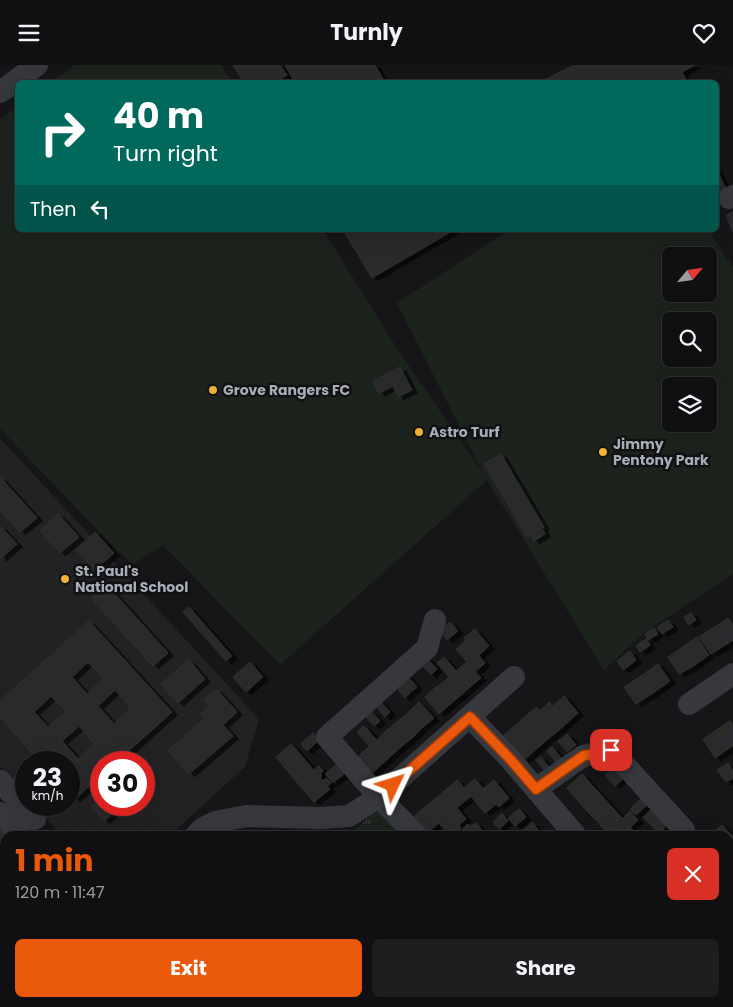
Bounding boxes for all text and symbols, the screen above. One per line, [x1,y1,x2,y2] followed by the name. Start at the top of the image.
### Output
[330,17,403,48] text: Turnly
[15,19,43,47] icon: menu
[690,19,718,47] icon: heart
[113,91,204,140] text: 40 m
[30,100,95,165] icon: right
[113,138,218,169] text: Turn right
[86,195,114,223] icon: left
[30,196,76,223] text: Then
[662,247,718,303] north arrow
[662,247,717,432] map controls
[662,312,717,367] button: search
[662,377,717,432] button: layers
[223,380,351,400] place label: Grove Rangers FC
[207,384,219,396] marker: Grove Rangers FC
[429,422,499,442] place label: Astro Turf
[413,426,425,438] marker: Astro Turf
[613,434,709,470] place label: Jimmy Pentony Park
[597,446,609,458] marker: Jimmy Pentony Park
[75,561,188,597] place label: St. Paul's National School
[59,573,71,585] marker: St. Paul's National School
[590,729,632,771] pin
[597,736,625,764] icon: arrive
[90,751,155,816] speed limit sign: 30
[366,758,418,810] position arrow
[33,760,62,795] text: 23
[32,787,63,804] text: km/h
[15,839,93,882] text: 1 min
[667,848,719,900] button: close
[15,881,105,904] text: 120 m · 11:47
[15,939,362,997] button: Exit
[372,939,719,997] button: Share

